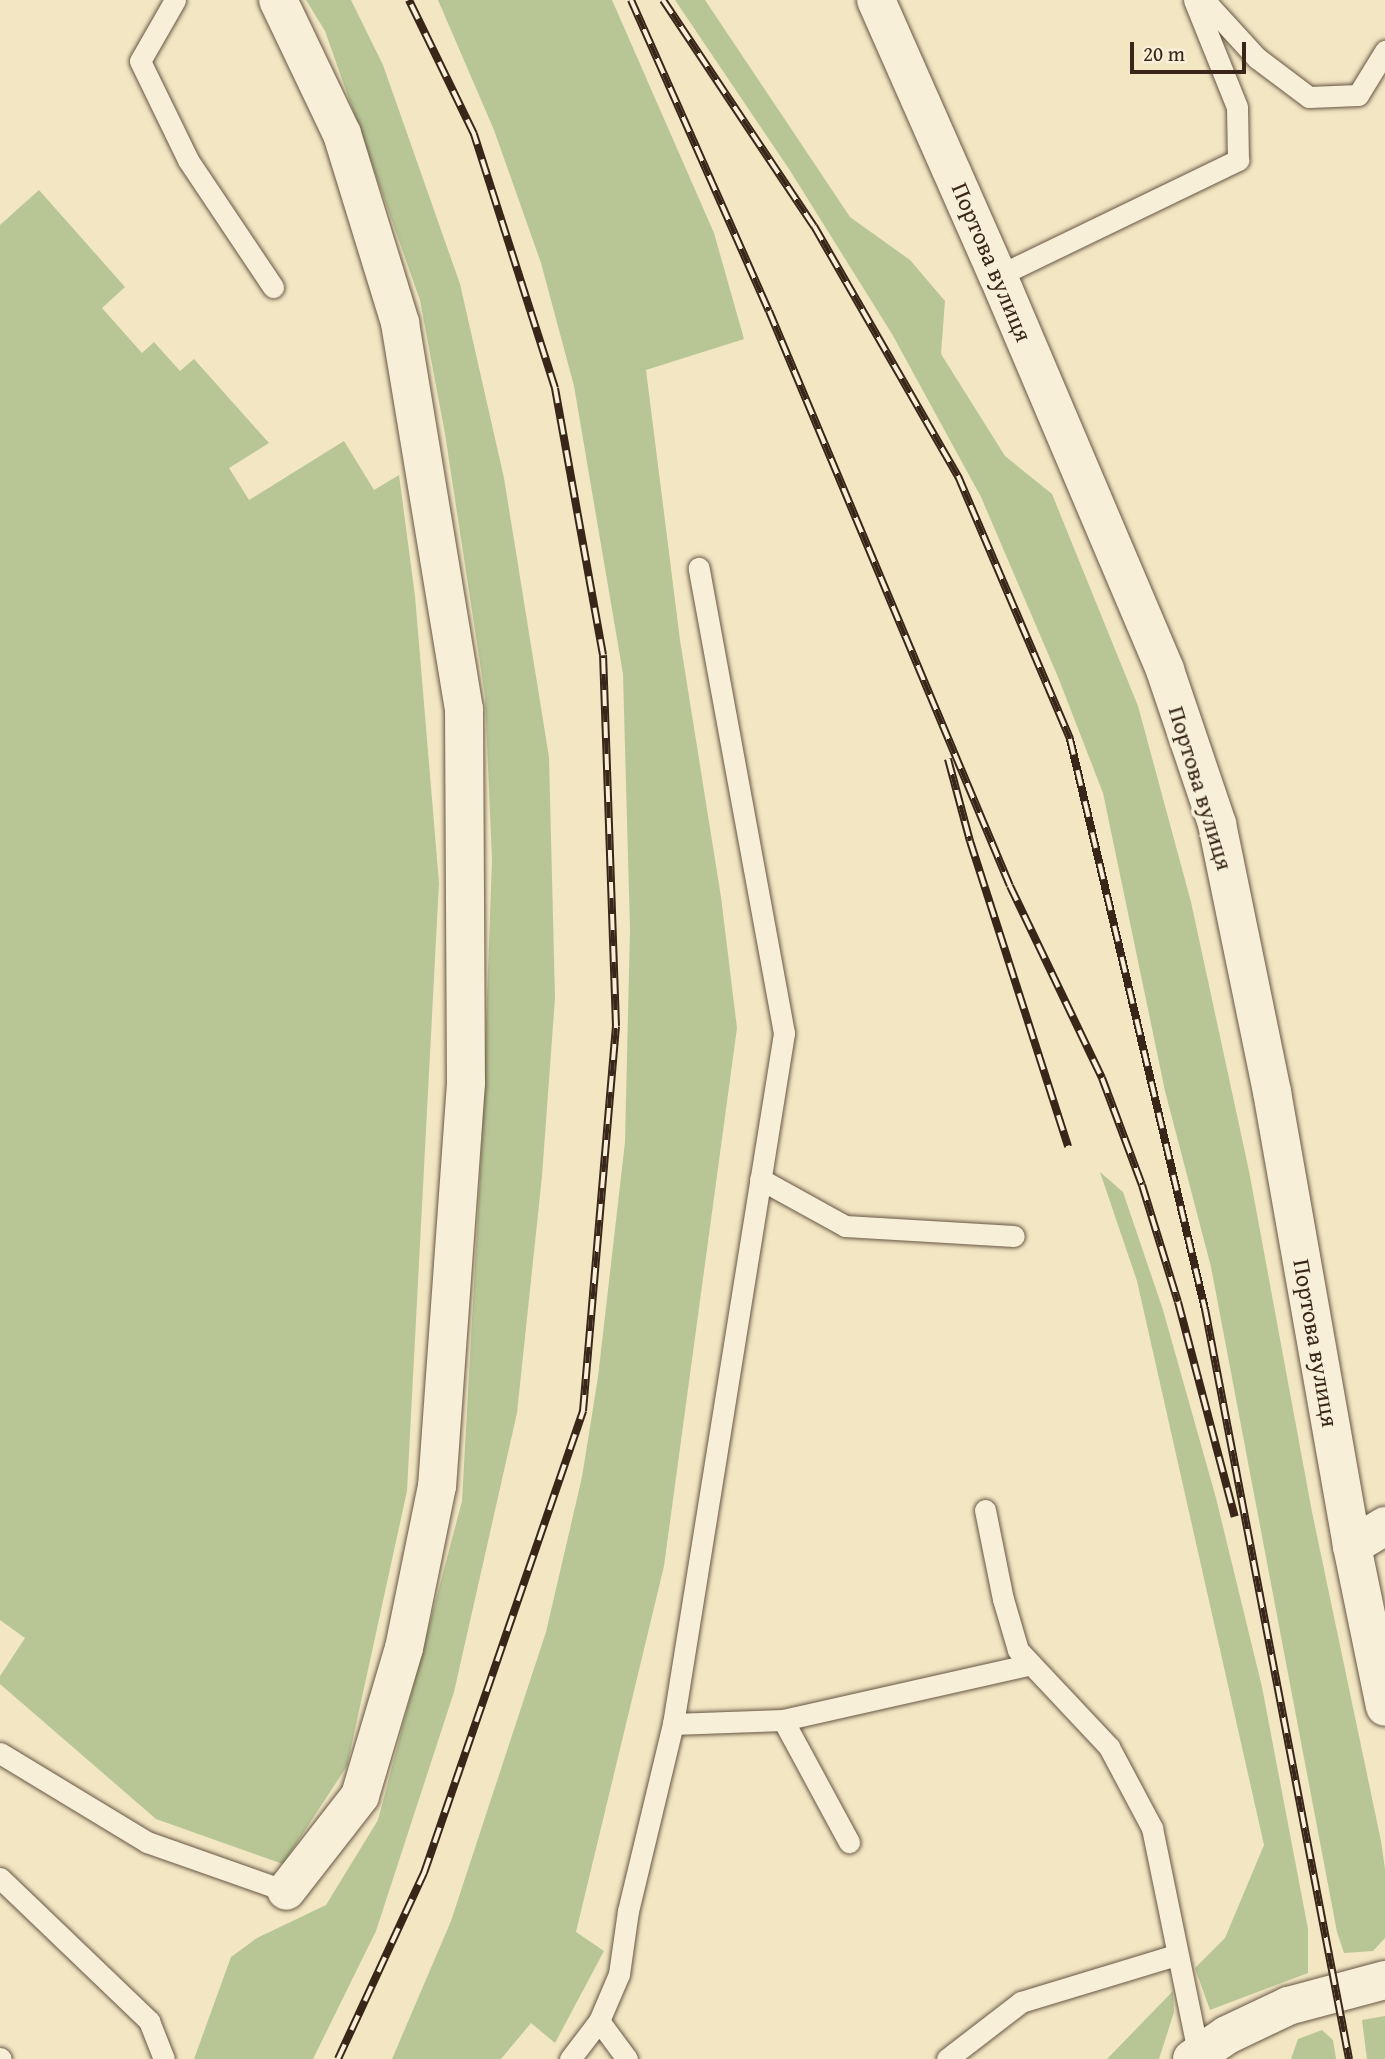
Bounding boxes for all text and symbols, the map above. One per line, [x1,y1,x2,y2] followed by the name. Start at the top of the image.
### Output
[1133,28,1248,72] scale bar
[1143,38,1185,69] text: 20 m
[946,178,1038,346] street label: Портова вулиця
[1162,702,1240,874] street label: Портова вулиця
[1287,1257,1345,1429] street label: Портова вулиця

